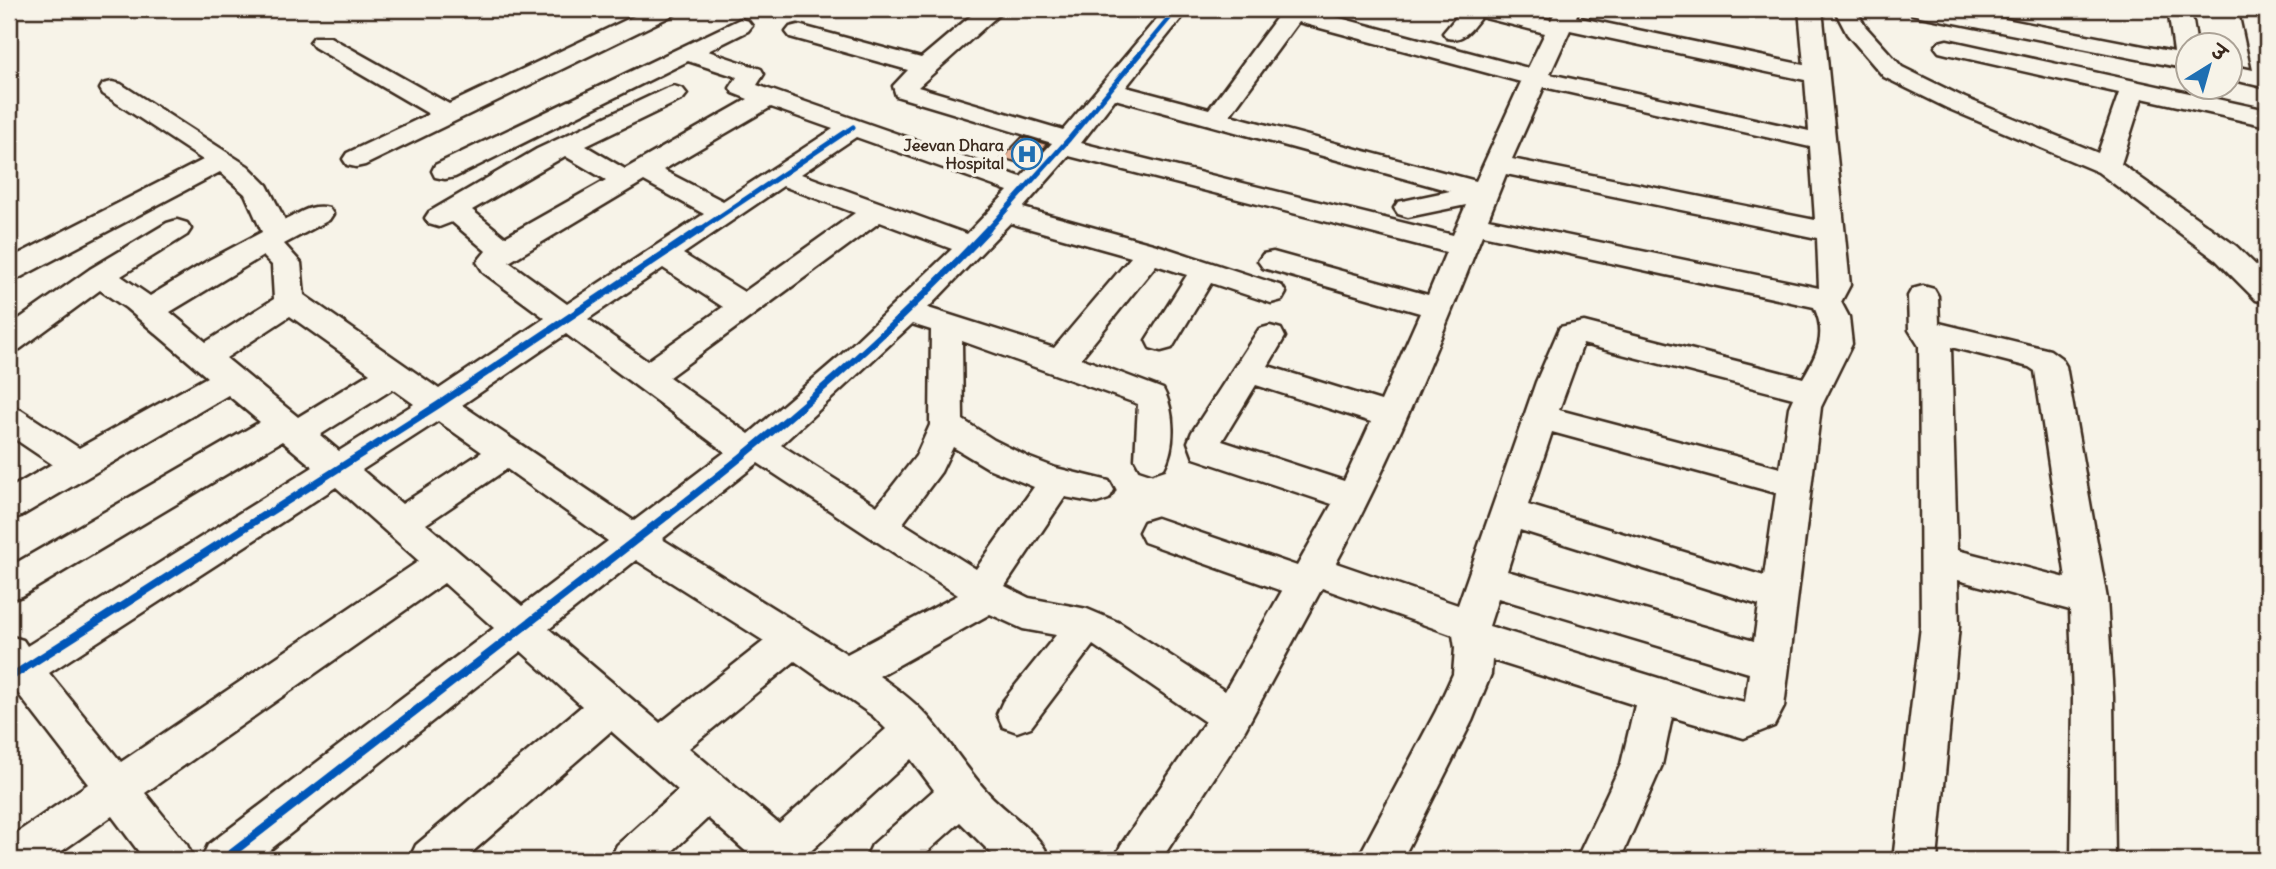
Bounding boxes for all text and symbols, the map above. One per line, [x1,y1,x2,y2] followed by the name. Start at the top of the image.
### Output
[2174,32,2244,102] north arrow
[2205,38,2233,67] text: उ
[904,135,1004,174] place label: Jeevan Dhara Hospital
[1010,137,1044,171] hospital icon: Jeevan Dhara Hospital

